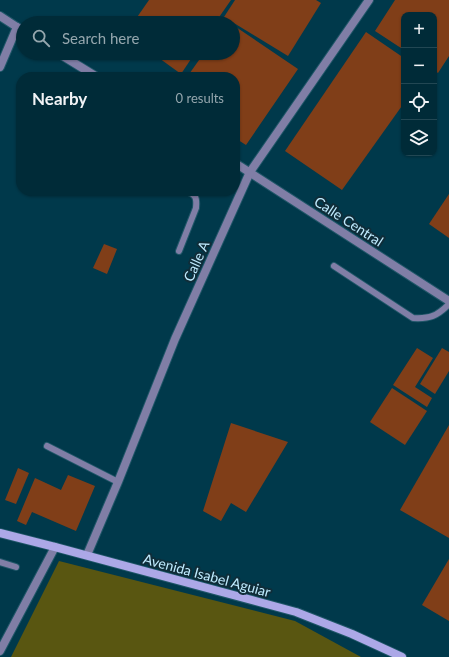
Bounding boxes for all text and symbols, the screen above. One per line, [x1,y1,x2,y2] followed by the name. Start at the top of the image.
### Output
[401,12,437,156] map controls
[401,12,437,48] button: +
[16,16,240,60] search box
[30,27,52,49] icon: search
[62,29,139,47] text: Search here
[401,48,437,84] button: −
[401,84,437,120] button: locate
[32,88,87,109] text: Nearby
[176,90,224,106] text: 0 results
[401,120,437,156] button: layers
[311,192,387,250] street label: Calle Central
[180,237,213,284] street label: Calle A
[141,550,273,600] street label: Avenida Isabel Aguiar

